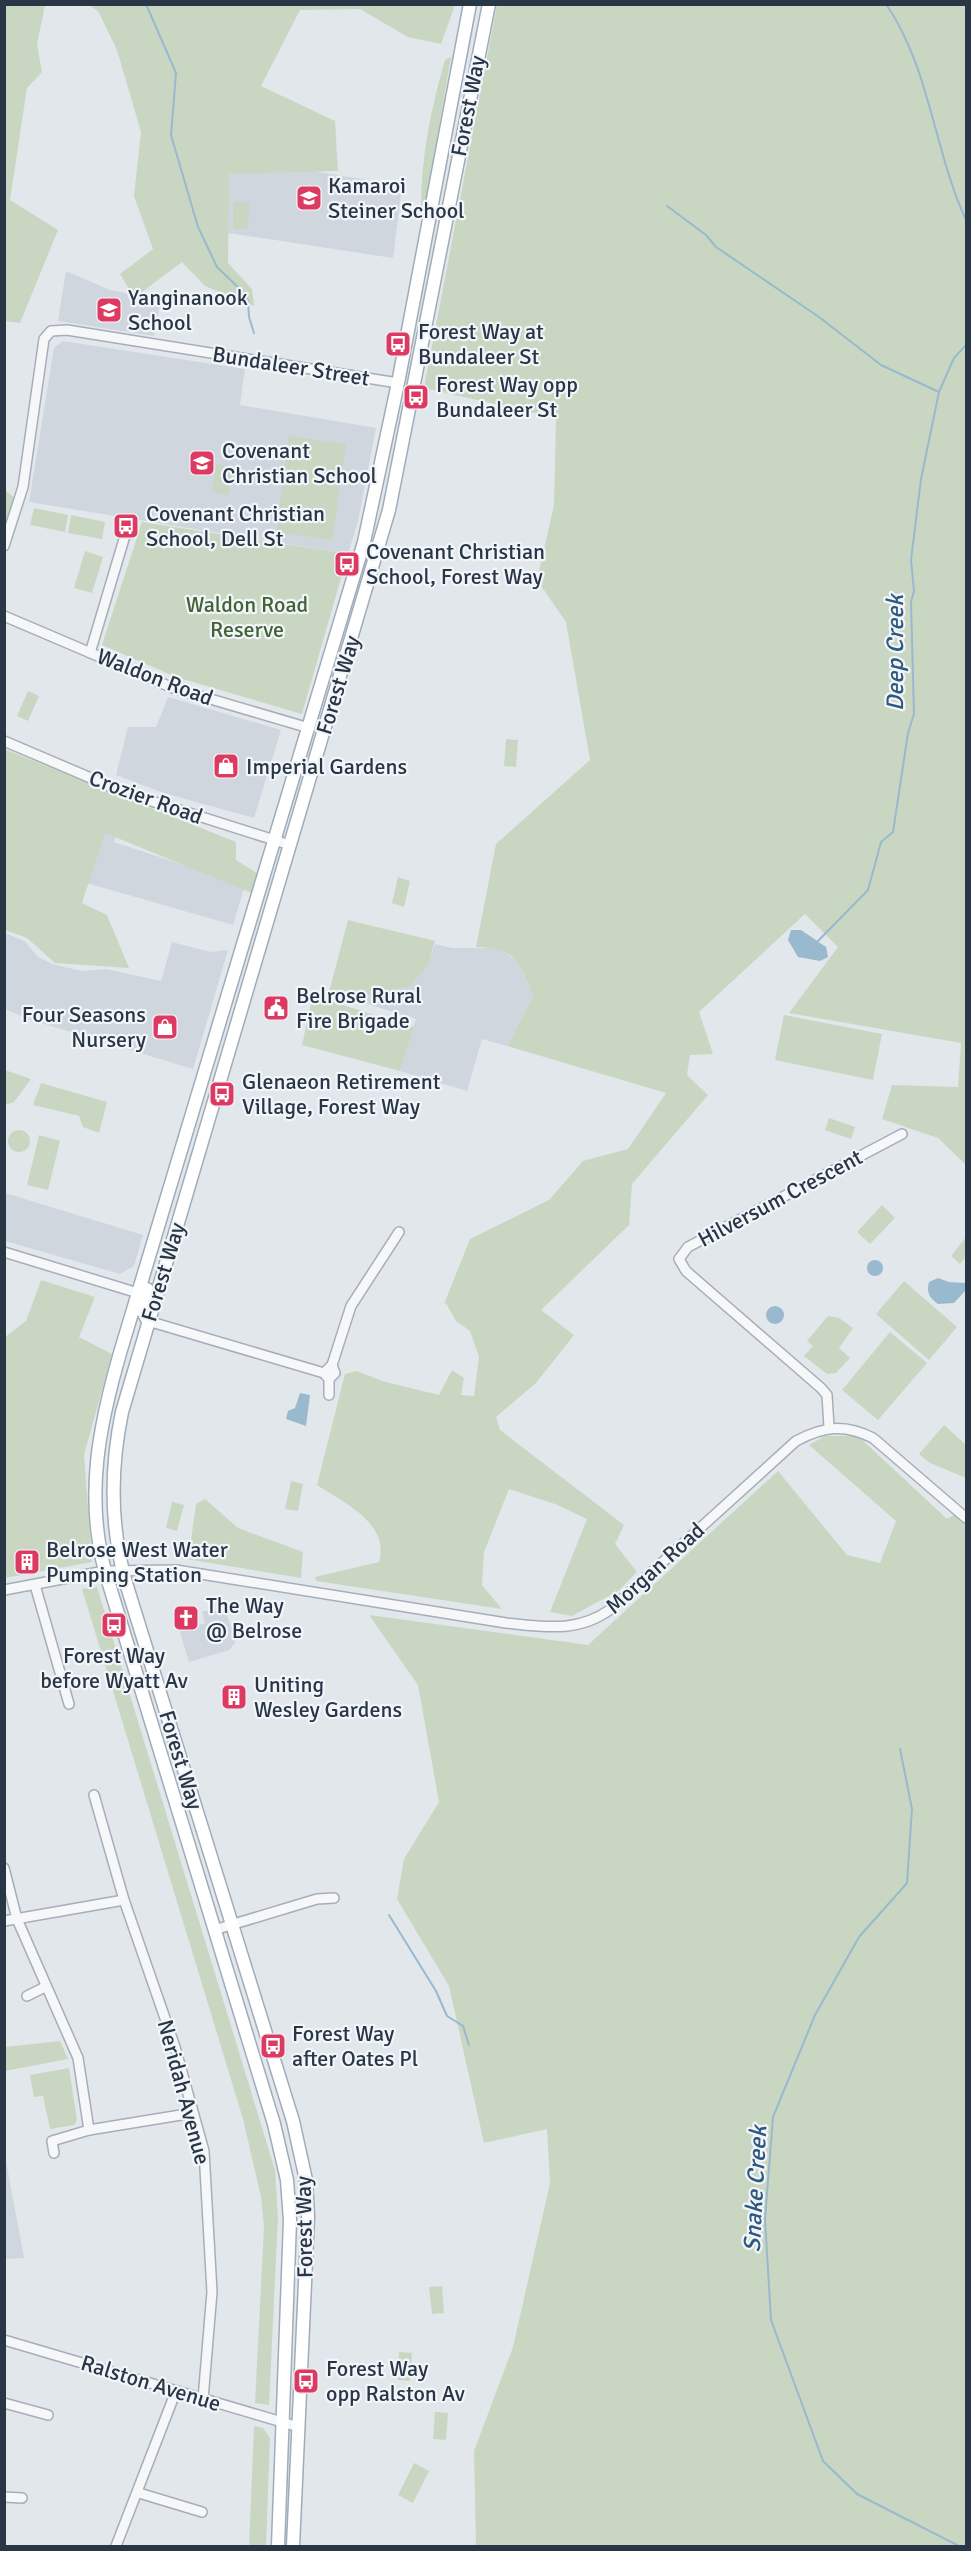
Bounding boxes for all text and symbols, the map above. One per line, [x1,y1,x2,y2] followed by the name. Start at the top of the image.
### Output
[445,53,491,159] street label: Forest Way
[328,172,465,224] place label: Kamaroi Steiner School
[294,183,324,213] school or university icon: Kamaroi Steiner School
[128,284,248,336] place label: Yanginanook School
[94,295,124,325] school or university icon: Yanginanook School
[418,318,544,370] place label: Forest Way at Bundaleer St
[383,329,413,359] bus stop icon: Forest Way at Bundaleer St
[211,340,372,392] street label: Bundaleer Street
[436,371,578,423] place label: Forest Way opp Bundaleer St
[401,382,431,412] bus stop icon: Forest Way opp Bundaleer St
[222,437,377,489] place label: Covenant Christian School
[187,448,217,478] school or university icon: Covenant Christian School
[146,500,325,552] place label: Covenant Christian School, Dell St
[111,511,141,541] bus stop icon: Covenant Christian School, Dell St
[366,538,545,590] place label: Covenant Christian School, Forest Way
[332,549,362,579] bus stop icon: Covenant Christian School, Forest Way
[186,591,308,643] park label: Waldon Road Reserve
[880,593,910,711] water label: Deep Creek
[310,632,366,738] street label: Forest Way
[93,642,217,712] street label: Waldon Road
[211,751,241,781] shop icon: Imperial Gardens
[246,753,407,780] place label: Imperial Gardens
[86,764,206,830] street label: Crozier Road
[296,982,422,1034] place label: Belrose Rural Fire Brigade
[261,993,291,1023] public building icon: Belrose Rural Fire Brigade
[22,1001,147,1053] place label: Four Seasons Nursery
[150,1012,180,1042] shop icon: Four Seasons Nursery
[242,1068,441,1120] place label: Glenaeon Retirement Village, Forest Way
[207,1079,237,1109] bus stop icon: Glenaeon Retirement Village, Forest Way
[693,1143,867,1253] street label: Hilversum Crescent
[135,1219,191,1325] street label: Forest Way
[600,1517,710,1619] street label: Morgan Road
[46,1536,228,1588] place label: Belrose West Water Pumping Station
[12,1547,42,1577] building icon: Belrose West Water Pumping Station
[206,1592,302,1644] place label: The Way @ Belrose
[171,1603,201,1633] church icon: The Way @ Belrose
[99,1610,129,1640] bus stop icon: Forest Way before Wyatt Av
[40,1642,188,1694] place label: Forest Way before Wyatt Av
[254,1671,402,1723] place label: Uniting Wesley Gardens
[219,1682,249,1712] building icon: Uniting Wesley Gardens
[153,1707,209,1813] street label: Forest Way
[152,2017,216,2167] street label: Neridah Avenue
[292,2020,418,2072] place label: Forest Way after Oates Pl
[258,2031,288,2061] bus stop icon: Forest Way after Oates Pl
[737,2123,773,2253] water label: Snake Creek
[290,2175,318,2278] street label: Forest Way
[78,2349,224,2417] street label: Ralston Avenue
[326,2355,465,2407] place label: Forest Way opp Ralston Av
[291,2366,321,2396] bus stop icon: Forest Way opp Ralston Av

